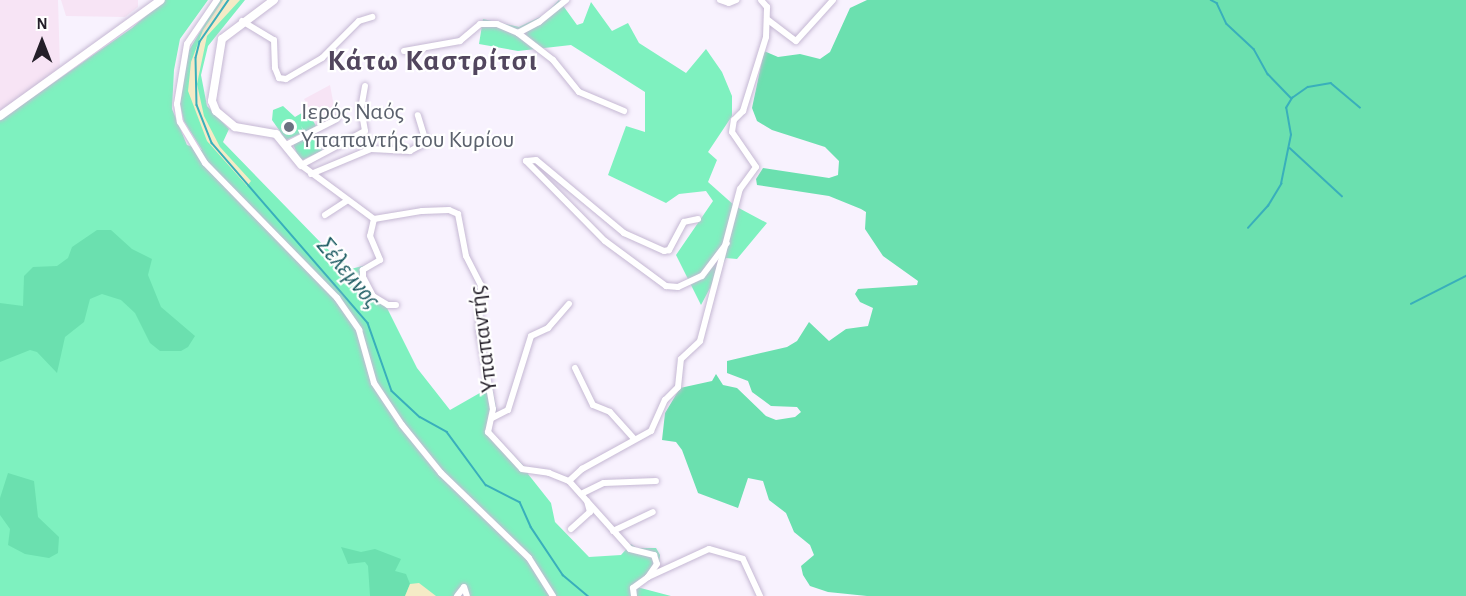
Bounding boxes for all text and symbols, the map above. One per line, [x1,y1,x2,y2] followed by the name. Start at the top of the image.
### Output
[12,12,72,72] north arrow
[36,16,48,32] text: N
[328,43,538,79] district label: Κάτω Καστρίτσι
[301,99,514,155] place label: Ιερός Ναός Υπαπαντής του Κυρίου
[282,120,296,134] marker: Ιερός Ναός Υπαπαντής του Κυρίου
[309,231,387,315] water label: Σέλεμνος
[463,284,505,394] street label: Υπαπαντής

